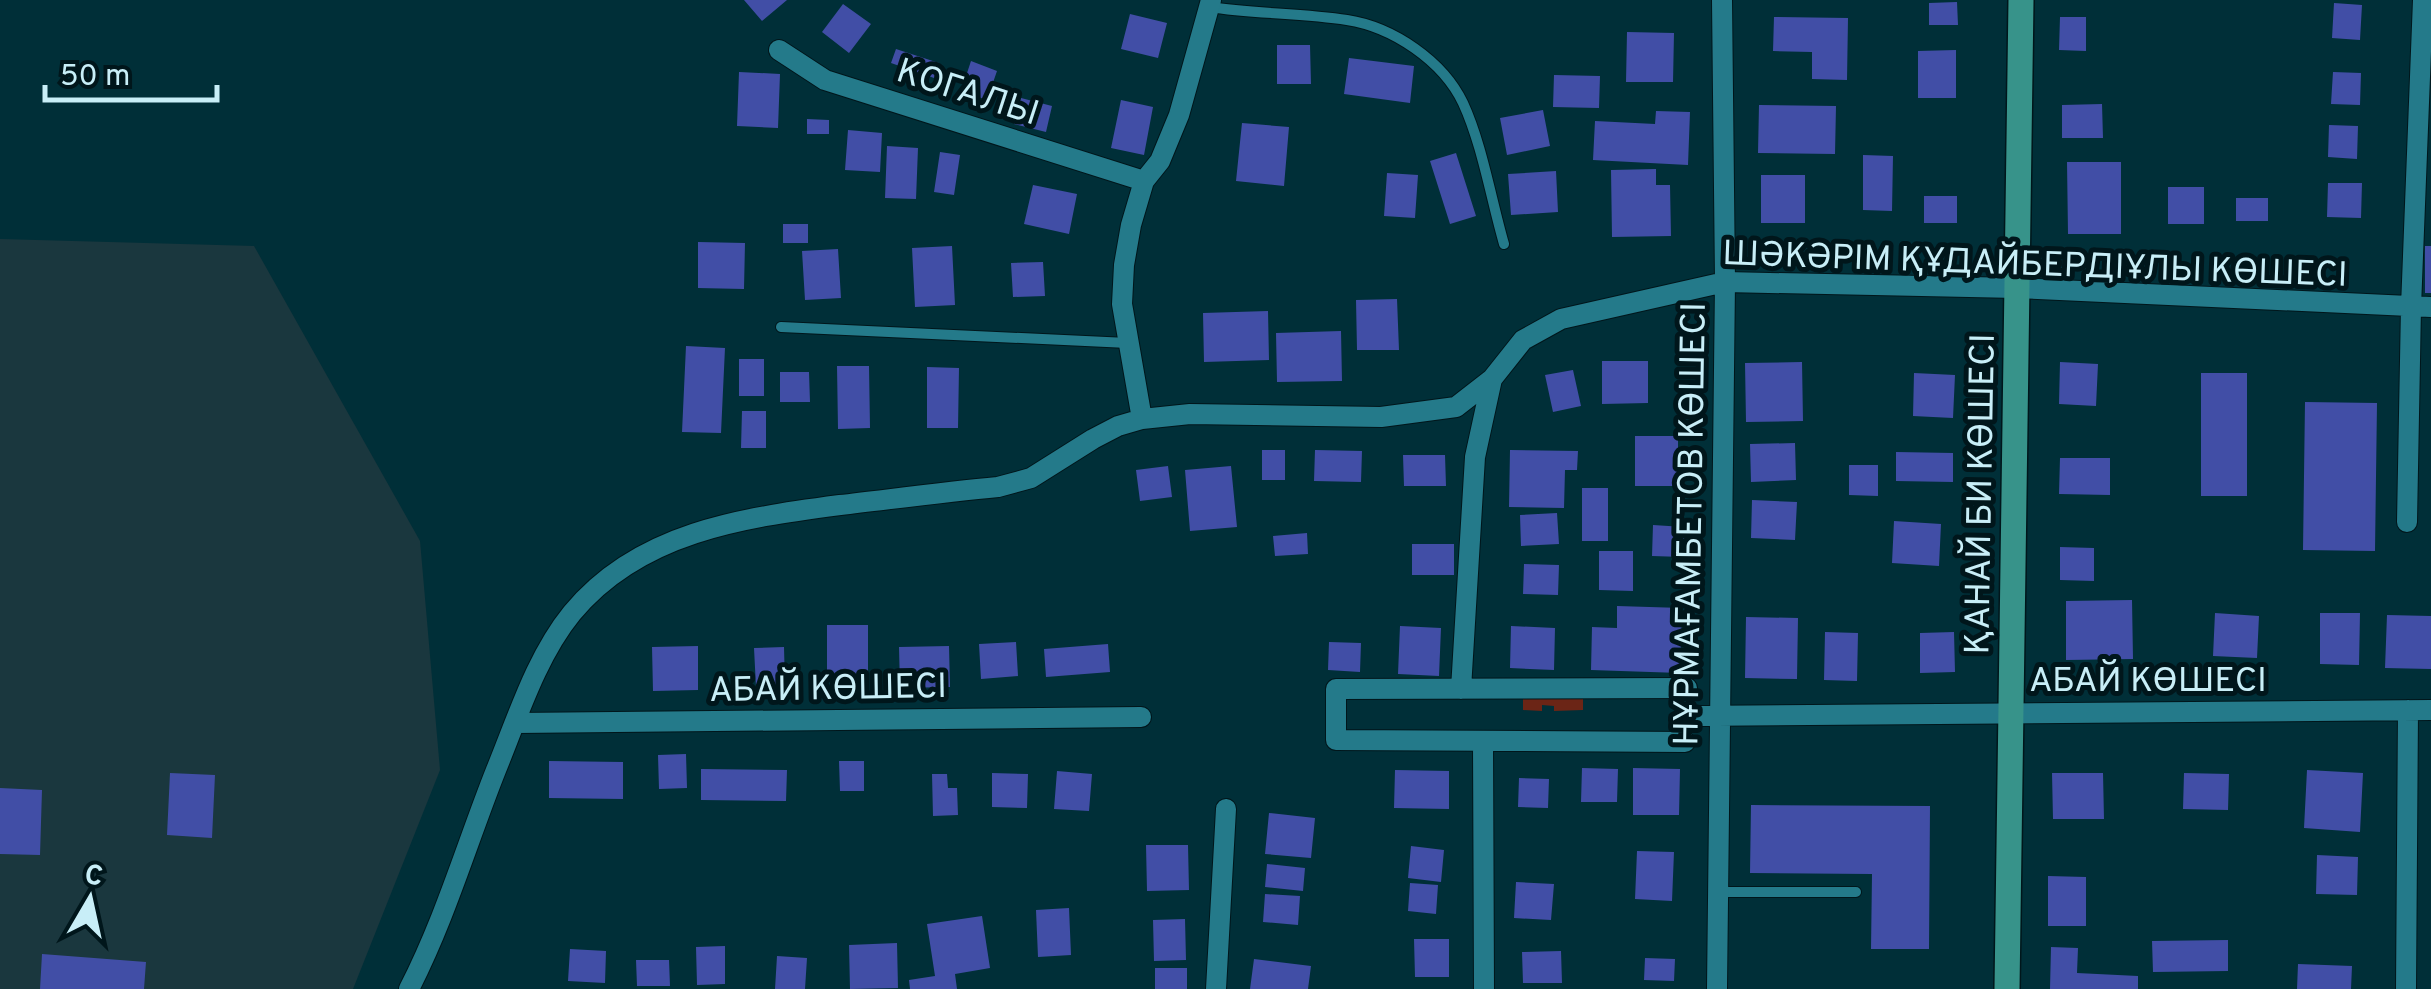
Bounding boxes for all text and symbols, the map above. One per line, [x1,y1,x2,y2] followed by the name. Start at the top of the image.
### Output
[45,40,218,102] scale bar
[890,50,1044,137] street label: КОГАЛЫ
[60,59,130,96] text: 50 m
[1722,232,2348,299] street label: ШӘКӘРІМ ҚҰДАЙБЕРДІҰЛЫ КӨШЕСІ
[1666,302,1718,746] street label: НҰРМАҒАМБЕТОВ КӨШЕСІ
[1956,333,2007,655] street label: ҚАНАЙ БИ КӨШЕСІ
[2029,659,2267,704] street label: АБАЙ КӨШЕСІ
[709,665,947,714] street label: АБАЙ КӨШЕСІ
[40,849,140,949] north arrow
[82,858,105,896] text: С

